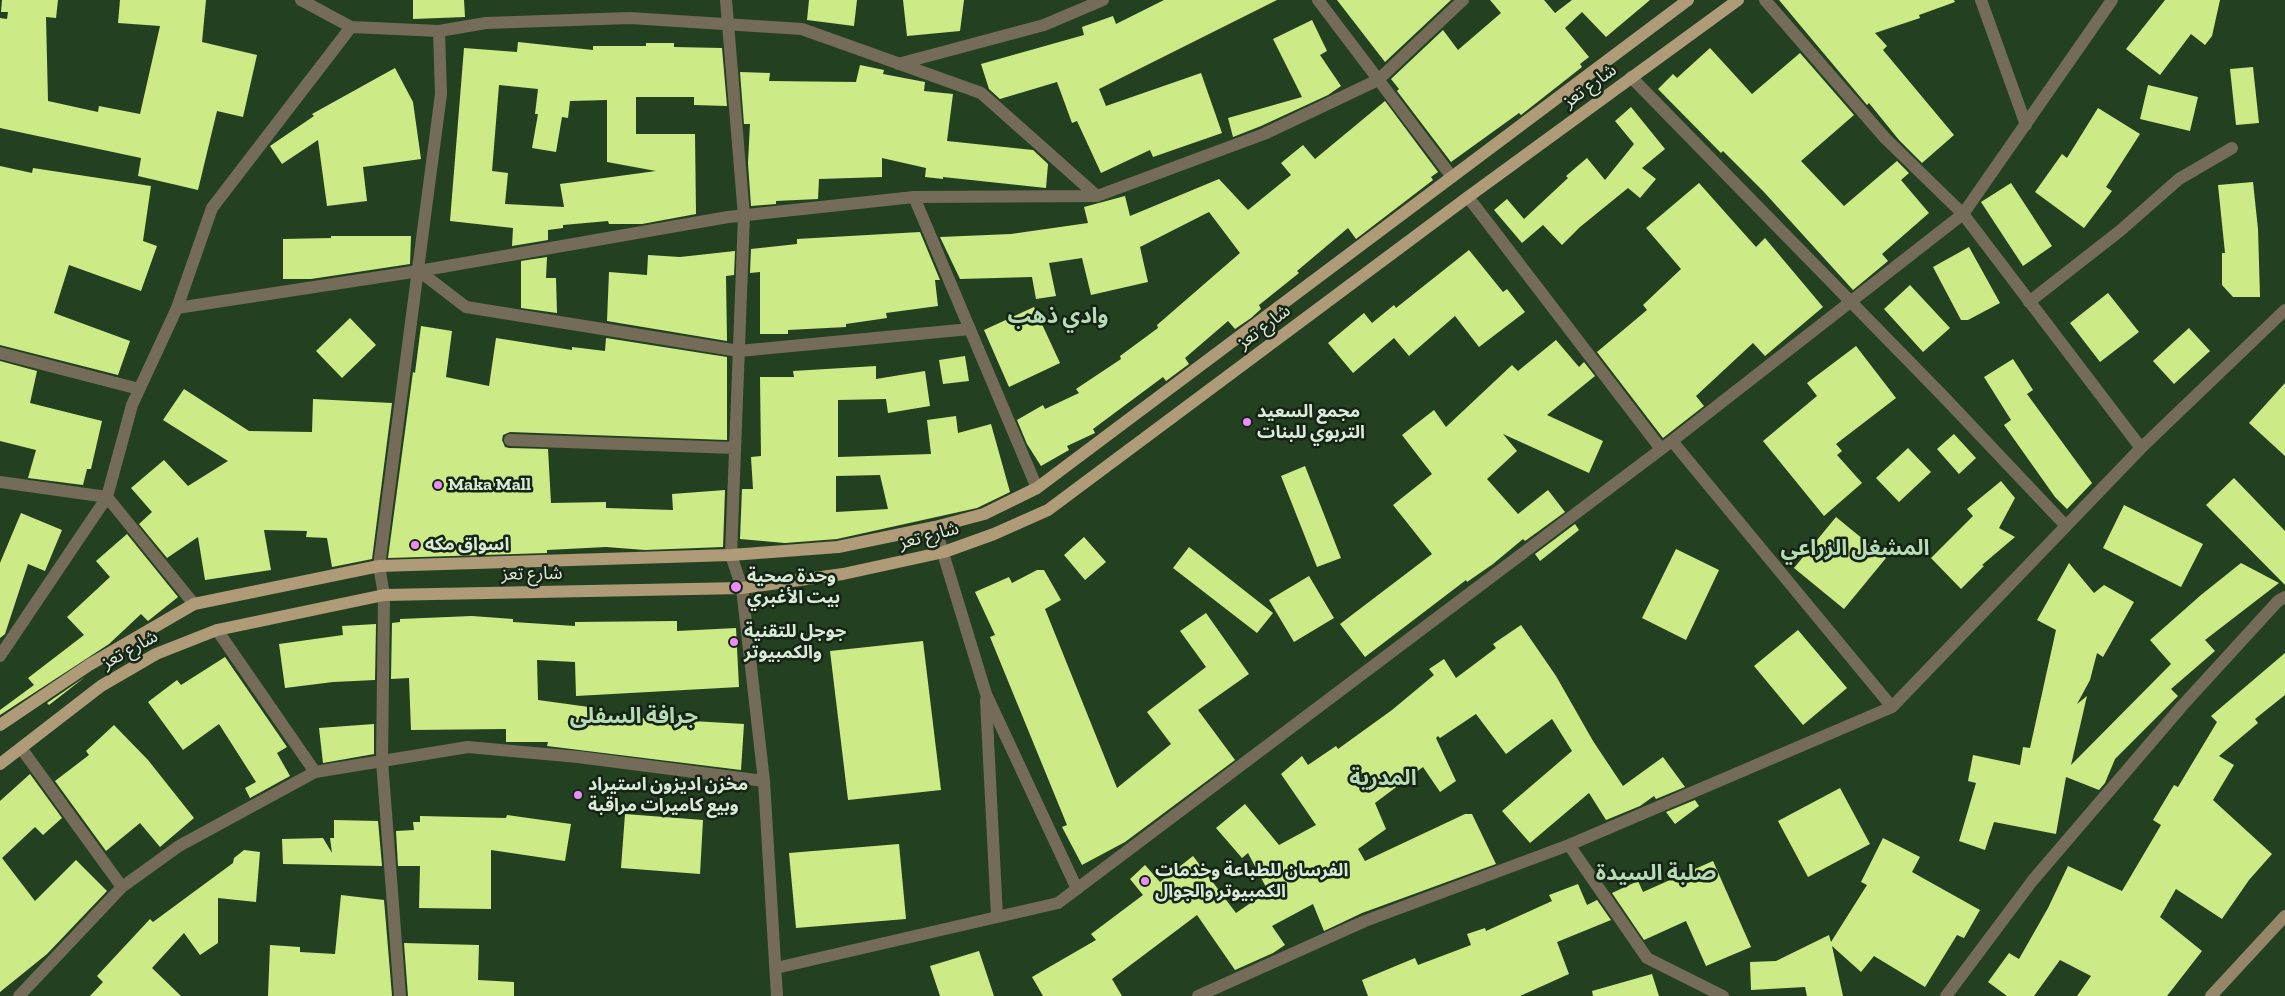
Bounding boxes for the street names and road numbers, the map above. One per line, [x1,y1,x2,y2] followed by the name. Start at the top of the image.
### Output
[1559,59,1621,113] street label: شارع تعز
[1233,300,1295,354] street label: شارع تعز
[897,518,961,554] street label: شارع تعز
[501,563,563,585] street label: شارع تعز
[98,626,162,674] street label: شارع تعز

